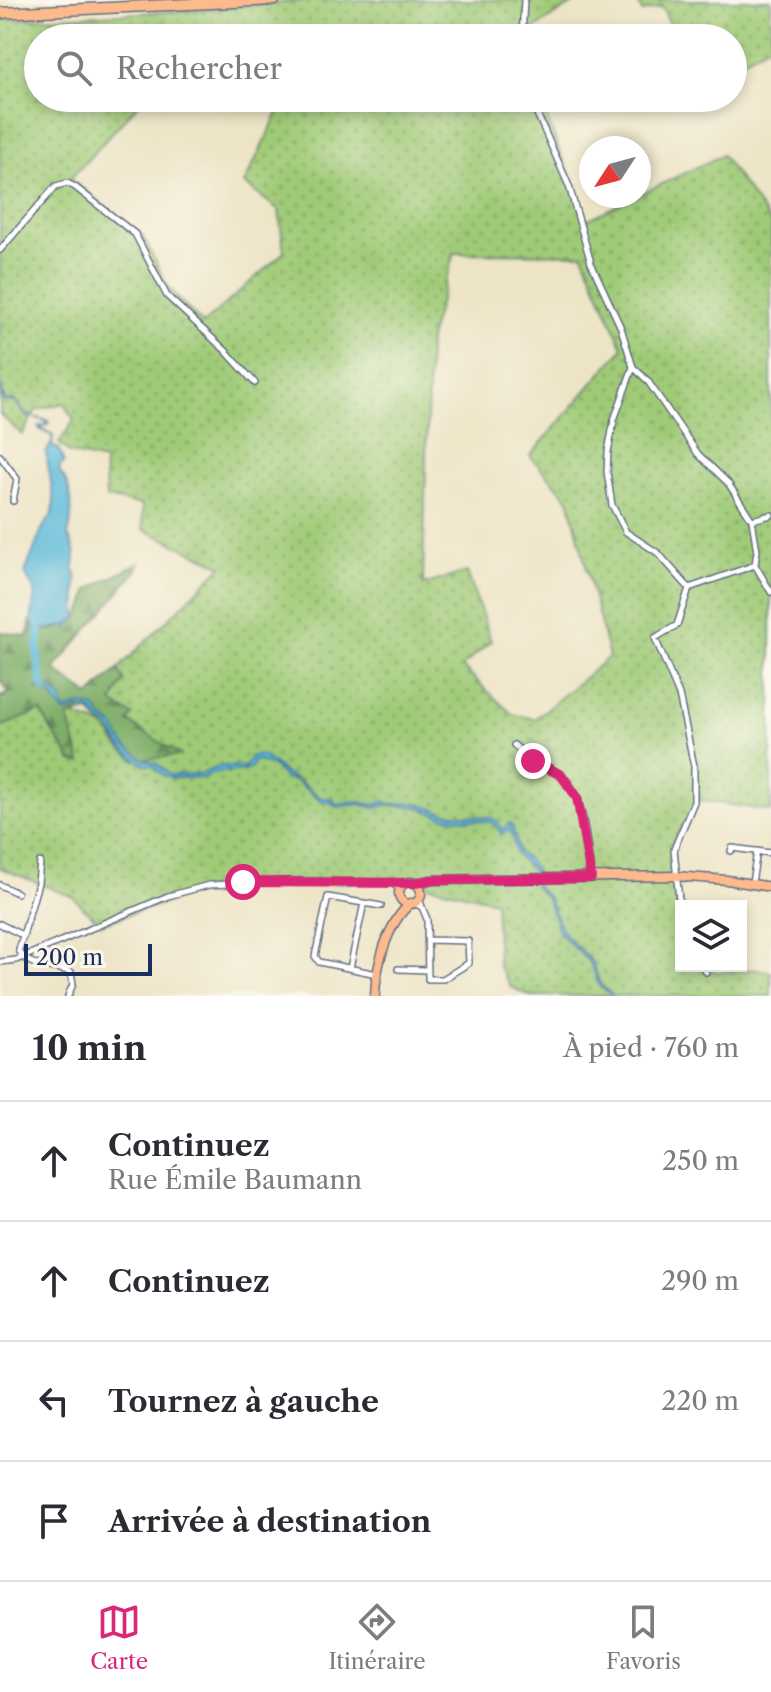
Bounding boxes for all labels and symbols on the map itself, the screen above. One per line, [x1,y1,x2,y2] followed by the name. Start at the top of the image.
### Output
[579,136,651,208] north arrow
[515,743,551,779] route end
[225,864,261,900] route start
[24,940,152,976] scale bar

